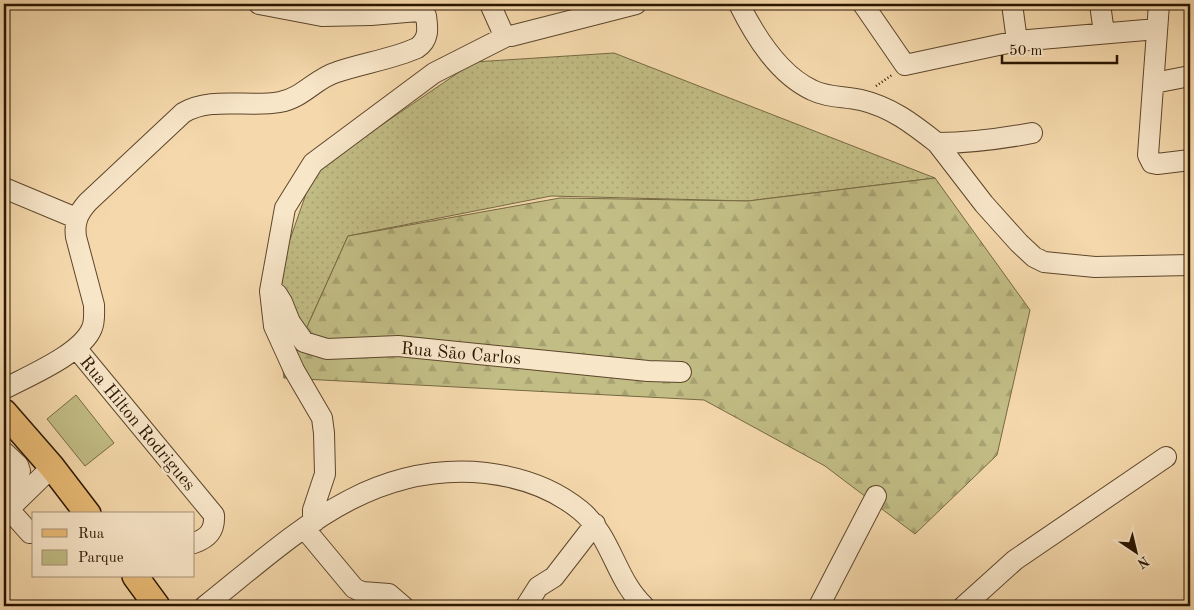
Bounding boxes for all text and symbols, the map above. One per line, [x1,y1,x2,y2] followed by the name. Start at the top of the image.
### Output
[1002,32,1116,64] scale bar
[1009,44,1043,59] text: 50 m
[400,340,522,368] street label: Rua São Carlos
[76,353,199,494] street label: Rua Hilton Rodrigues
[32,512,195,578] legend
[78,527,105,542] text: Rua
[1112,528,1162,578] north arrow
[78,551,124,566] text: Parque
[1134,553,1151,571] text: N

